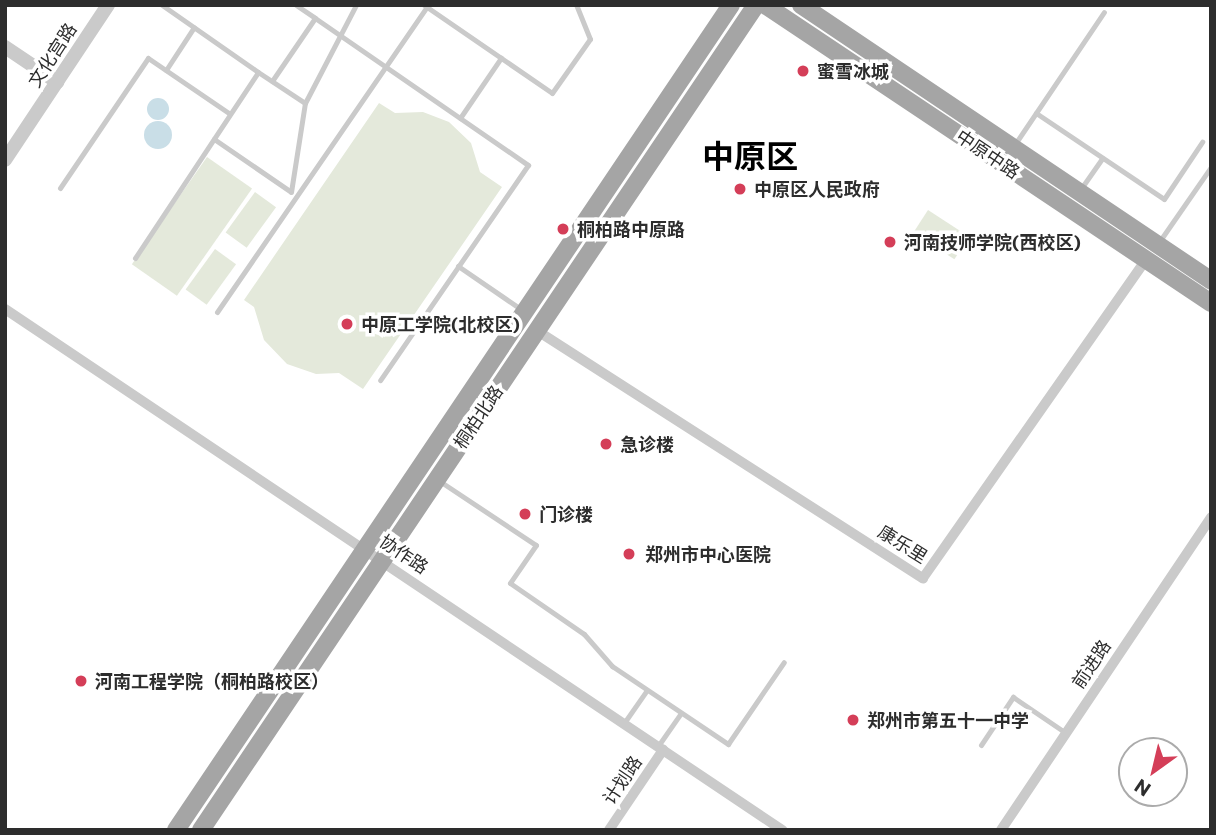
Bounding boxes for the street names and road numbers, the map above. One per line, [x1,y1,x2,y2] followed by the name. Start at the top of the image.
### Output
[23,19,81,91] street label: 文化宫路
[952,125,1024,183] street label: 中原中路
[449,381,507,453] street label: 桐柏北路
[874,521,932,567] street label: 康乐里
[376,530,432,578] street label: 协作路
[1067,636,1115,692] street label: 前进路
[598,752,646,808] street label: 计划路

